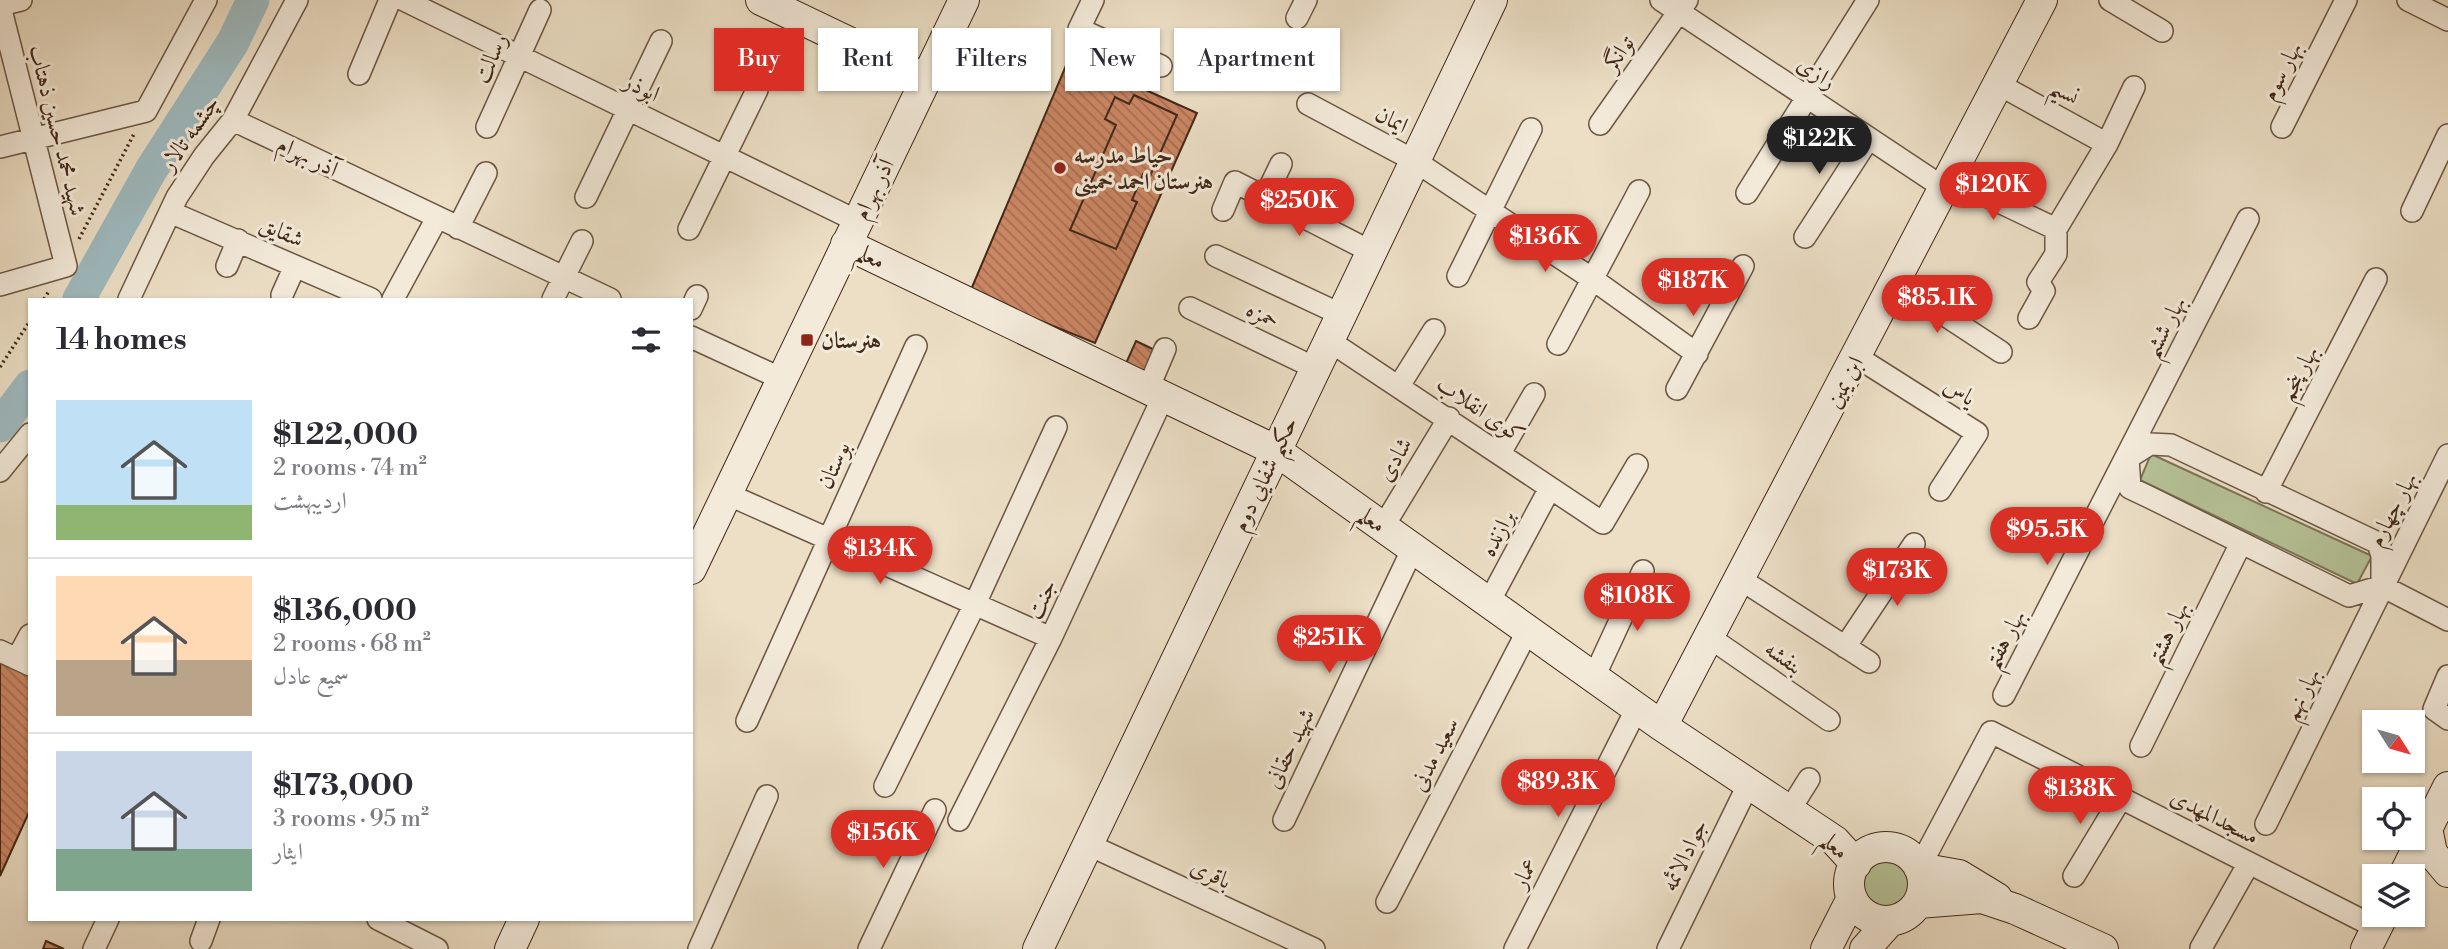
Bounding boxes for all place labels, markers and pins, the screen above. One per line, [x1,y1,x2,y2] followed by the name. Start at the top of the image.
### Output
[1770,116,1868,176] pin: $122K
[1074,142,1213,198] place label: حیاط مدرسه هنرستان احمد خمینی
[1052,160,1068,176] marker: حیاط مدرسه هنرستان احمد خمینی
[1944,162,2042,222] pin: $120K
[1250,178,1348,238] pin: $250K
[1496,215,1594,274] pin: $136K
[1644,258,1742,318] pin: $187K
[1880,276,1994,335] pin: $85.1K
[821,327,881,355] place label: هنرستان
[799,332,815,348] marker: هنرستان
[1990,508,2104,567] pin: $95.5K
[831,526,929,586] pin: $134K
[1848,548,1946,608] pin: $173K
[1588,574,1686,633] pin: $108K
[1280,616,1378,675] pin: $251K
[1501,760,1615,819] pin: $89.3K
[2031,766,2129,826] pin: $138K
[834,810,932,870] pin: $156K

